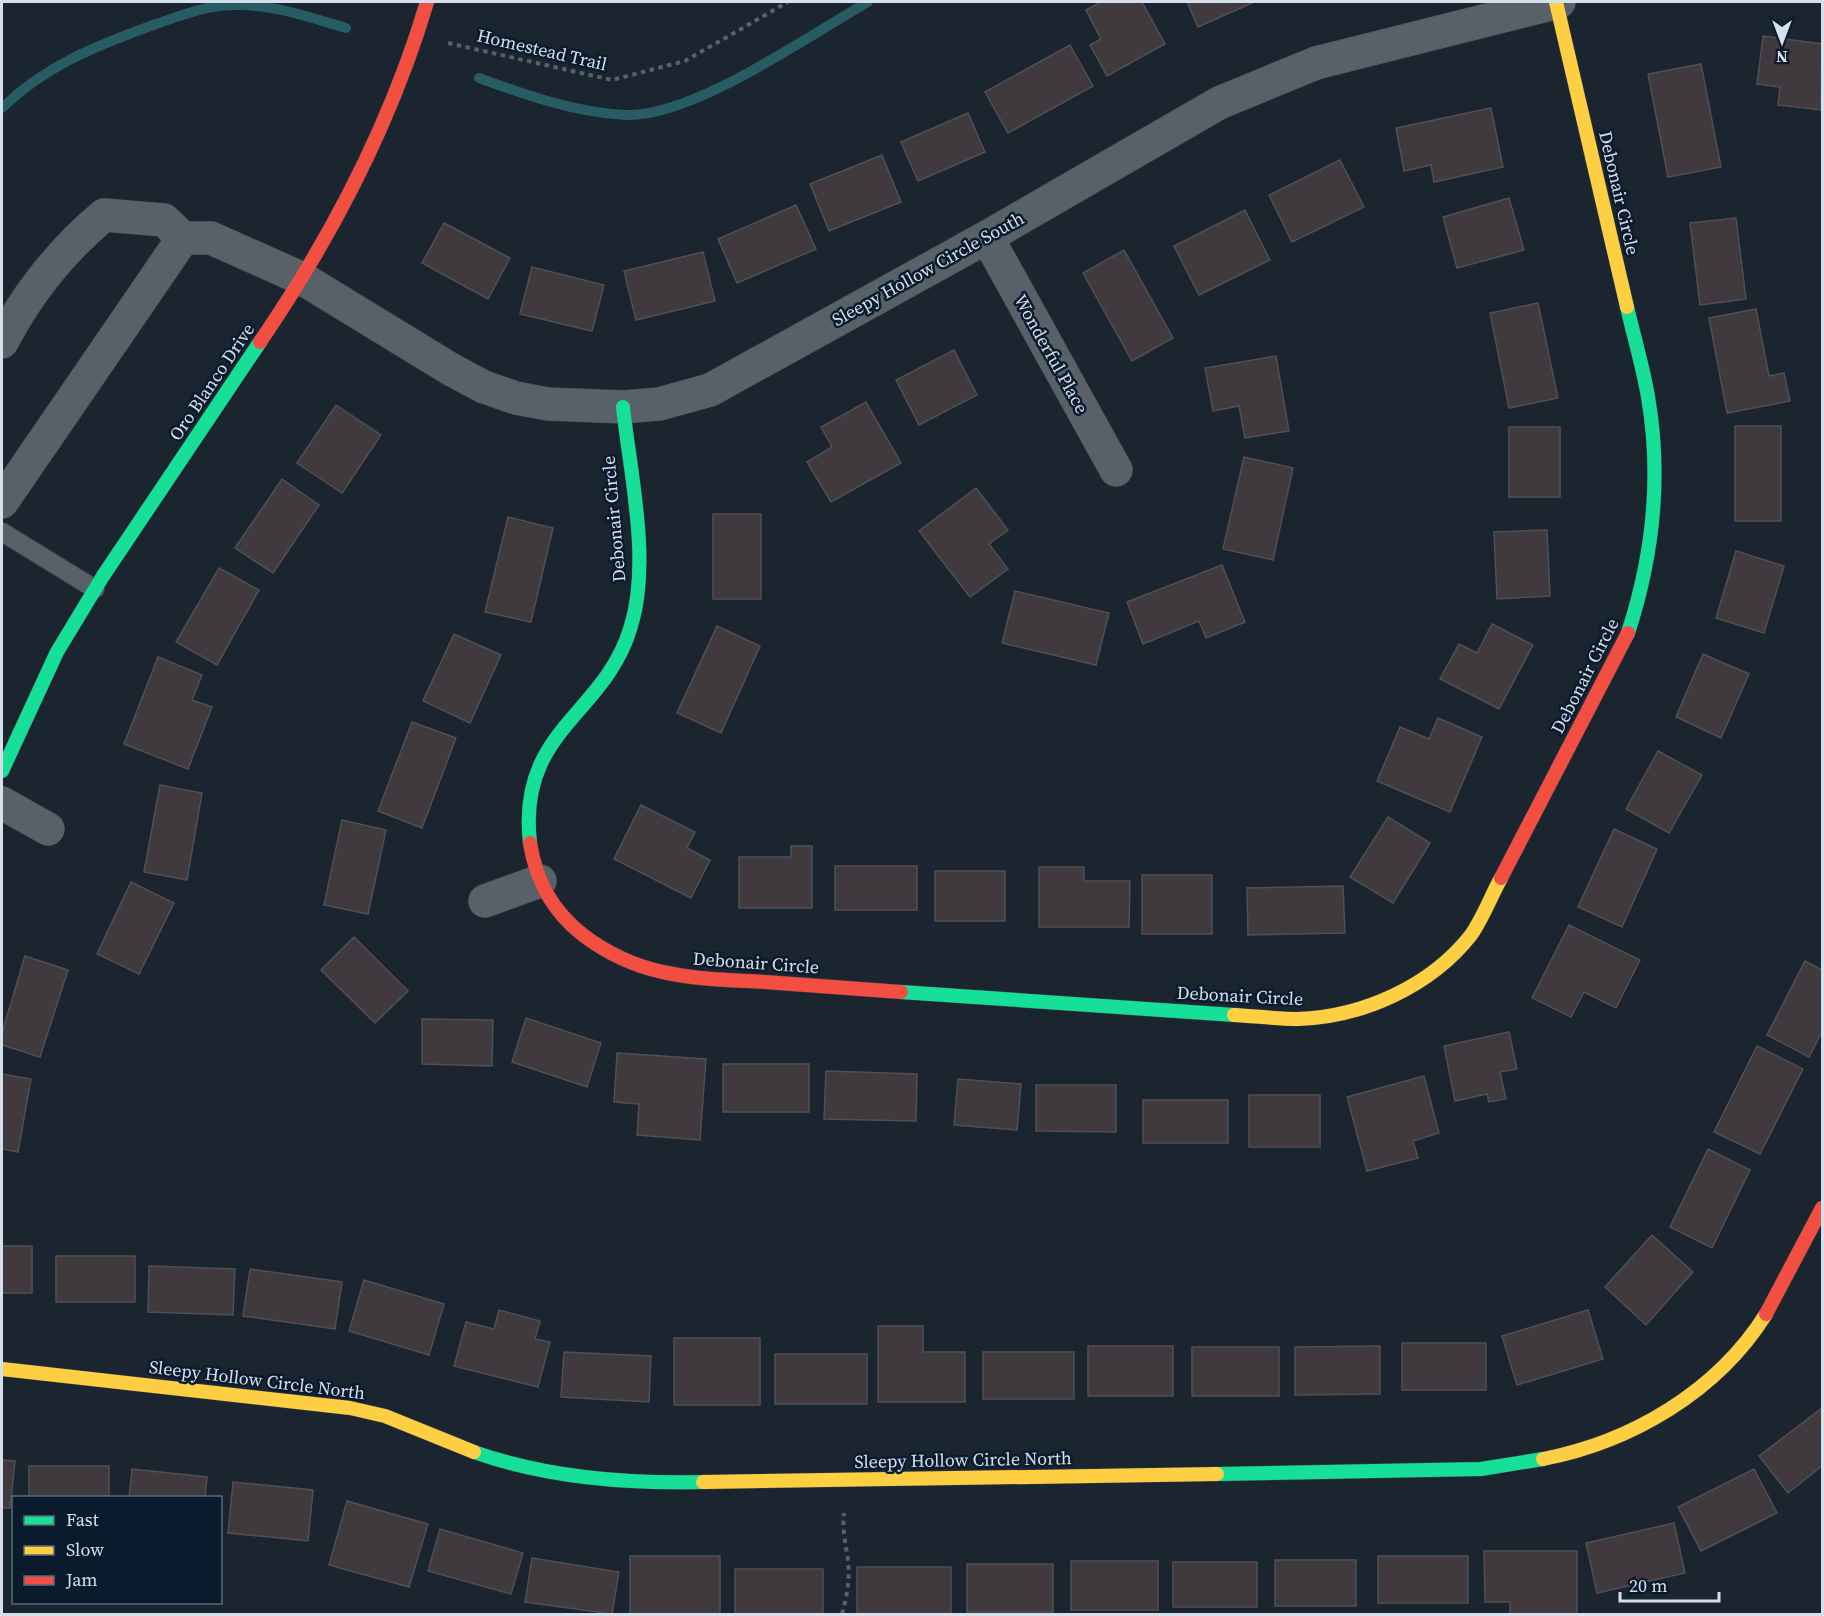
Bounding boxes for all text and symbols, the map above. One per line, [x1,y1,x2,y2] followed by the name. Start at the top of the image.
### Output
[1752,12,1812,72] north arrow
[475,22,610,77] street label: Homestead Trail
[1776,46,1788,68] text: N
[1593,128,1646,257] street label: Debonair Circle
[827,205,1028,332] street label: Sleepy Hollow Circle South
[1008,290,1095,418] street label: Wonderful Place
[163,318,260,445] street label: Oro Blanco Drive
[596,455,631,583] street label: Debonair Circle
[1545,614,1624,738] street label: Debonair Circle
[692,946,820,979] street label: Debonair Circle
[1176,980,1304,1011] street label: Debonair Circle
[148,1354,367,1405] street label: Sleepy Hollow Circle North
[854,1445,1072,1474] street label: Sleepy Hollow Circle North
[12,1496,222,1604] legend
[66,1507,99,1532] text: Fast
[66,1537,104,1562] text: Slow
[1620,1565,1719,1603] scale bar
[65,1567,98,1592] text: Jam
[1629,1573,1667,1598] text: 20 m

